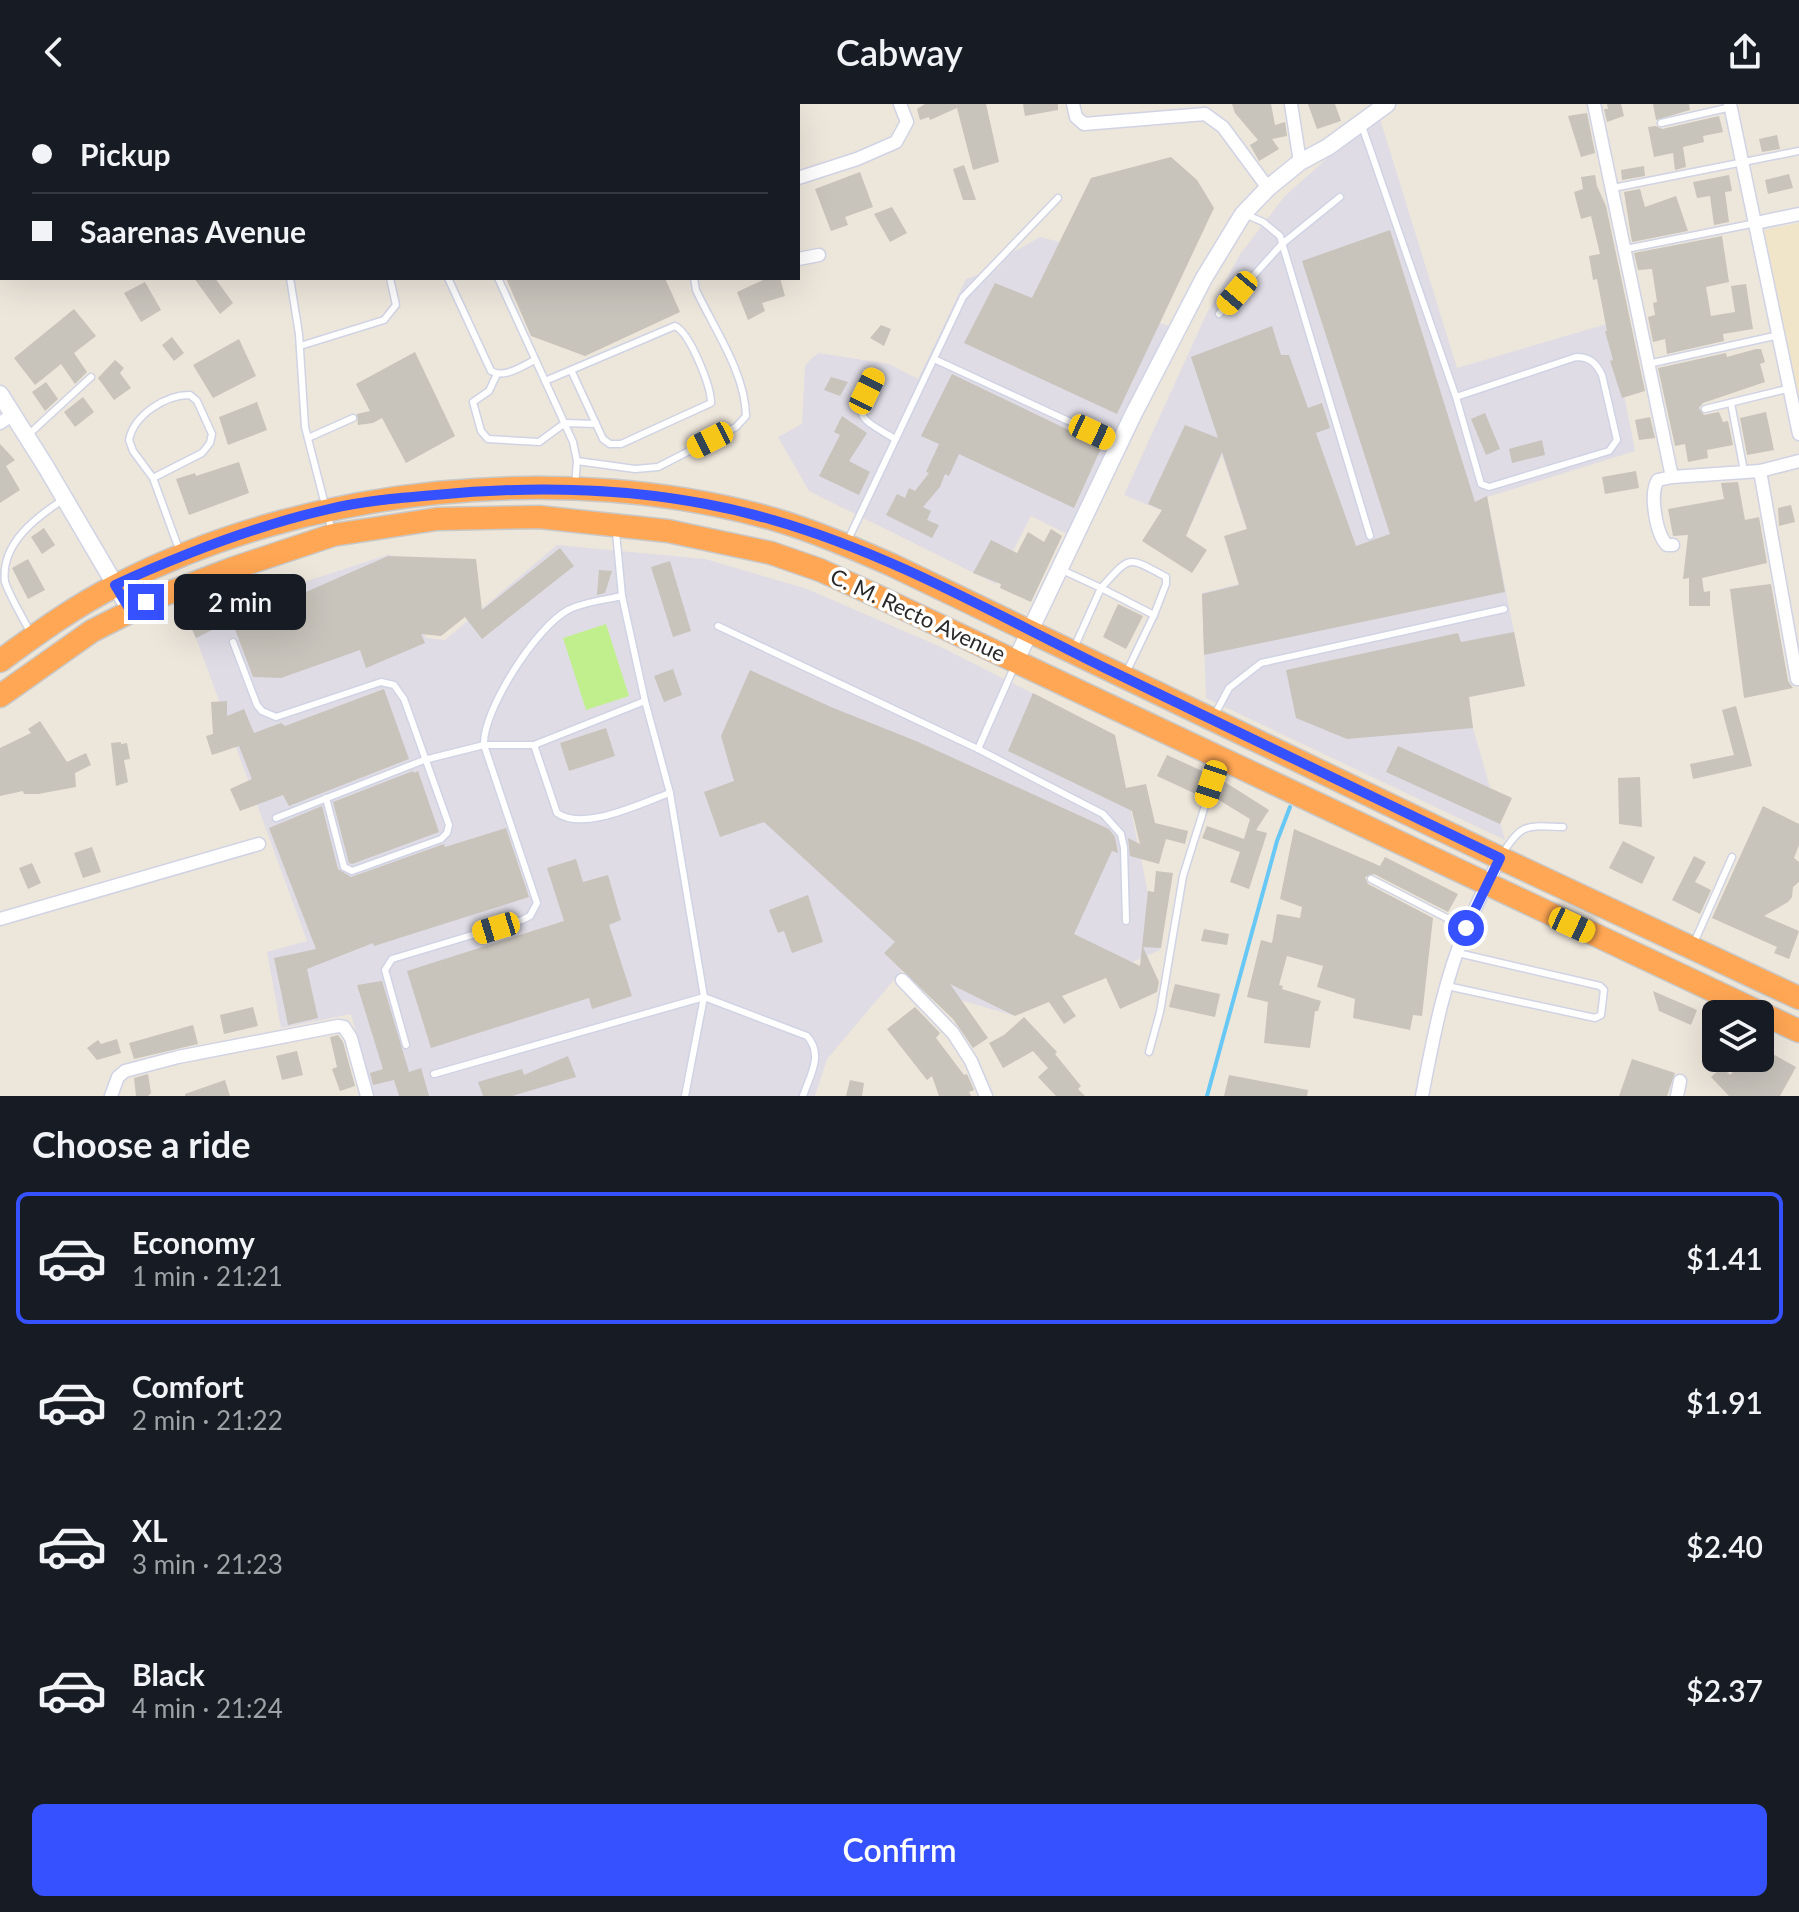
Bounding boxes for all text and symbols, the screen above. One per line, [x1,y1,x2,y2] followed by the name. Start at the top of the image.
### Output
[32,30,76,74] icon: back
[836,30,963,74] text: Cabway
[1723,30,1767,74] icon: share
[80,136,171,172] text: Pickup
[80,213,306,249] text: Saarenas Avenue
[1212,267,1262,319] car
[846,364,888,418] car
[1065,411,1119,453] car
[683,418,737,462] car
[826,562,1010,667] street label: C. M. Recto Avenue
[174,574,306,630] callout: 2 min
[128,584,164,620] route end
[208,586,272,618] text: 2 min
[1192,757,1230,811] car
[1545,904,1599,946] car
[470,910,522,946] car
[1448,910,1484,946] route start
[1702,1000,1774,1072] map controls
[1702,1000,1774,1072] button: layers
[32,1122,251,1166] text: Choose a ride
[36,1222,108,1294] icon: car
[132,1224,255,1260] text: Economy
[1686,1240,1763,1276] text: $1.41
[132,1260,283,1292] text: 1 min · 21:21
[36,1366,108,1438] icon: car
[132,1368,244,1404] text: Comfort
[1686,1384,1763,1420] text: $1.91
[132,1404,283,1436] text: 2 min · 21:22
[36,1510,108,1582] icon: car
[132,1512,168,1548] text: XL
[1686,1528,1763,1564] text: $2.40
[132,1548,283,1580] text: 3 min · 21:23
[36,1654,108,1726] icon: car
[132,1656,205,1692] text: Black
[1686,1672,1763,1708] text: $2.37
[132,1692,283,1724] text: 4 min · 21:24
[32,1804,1767,1896] button: Confirm

